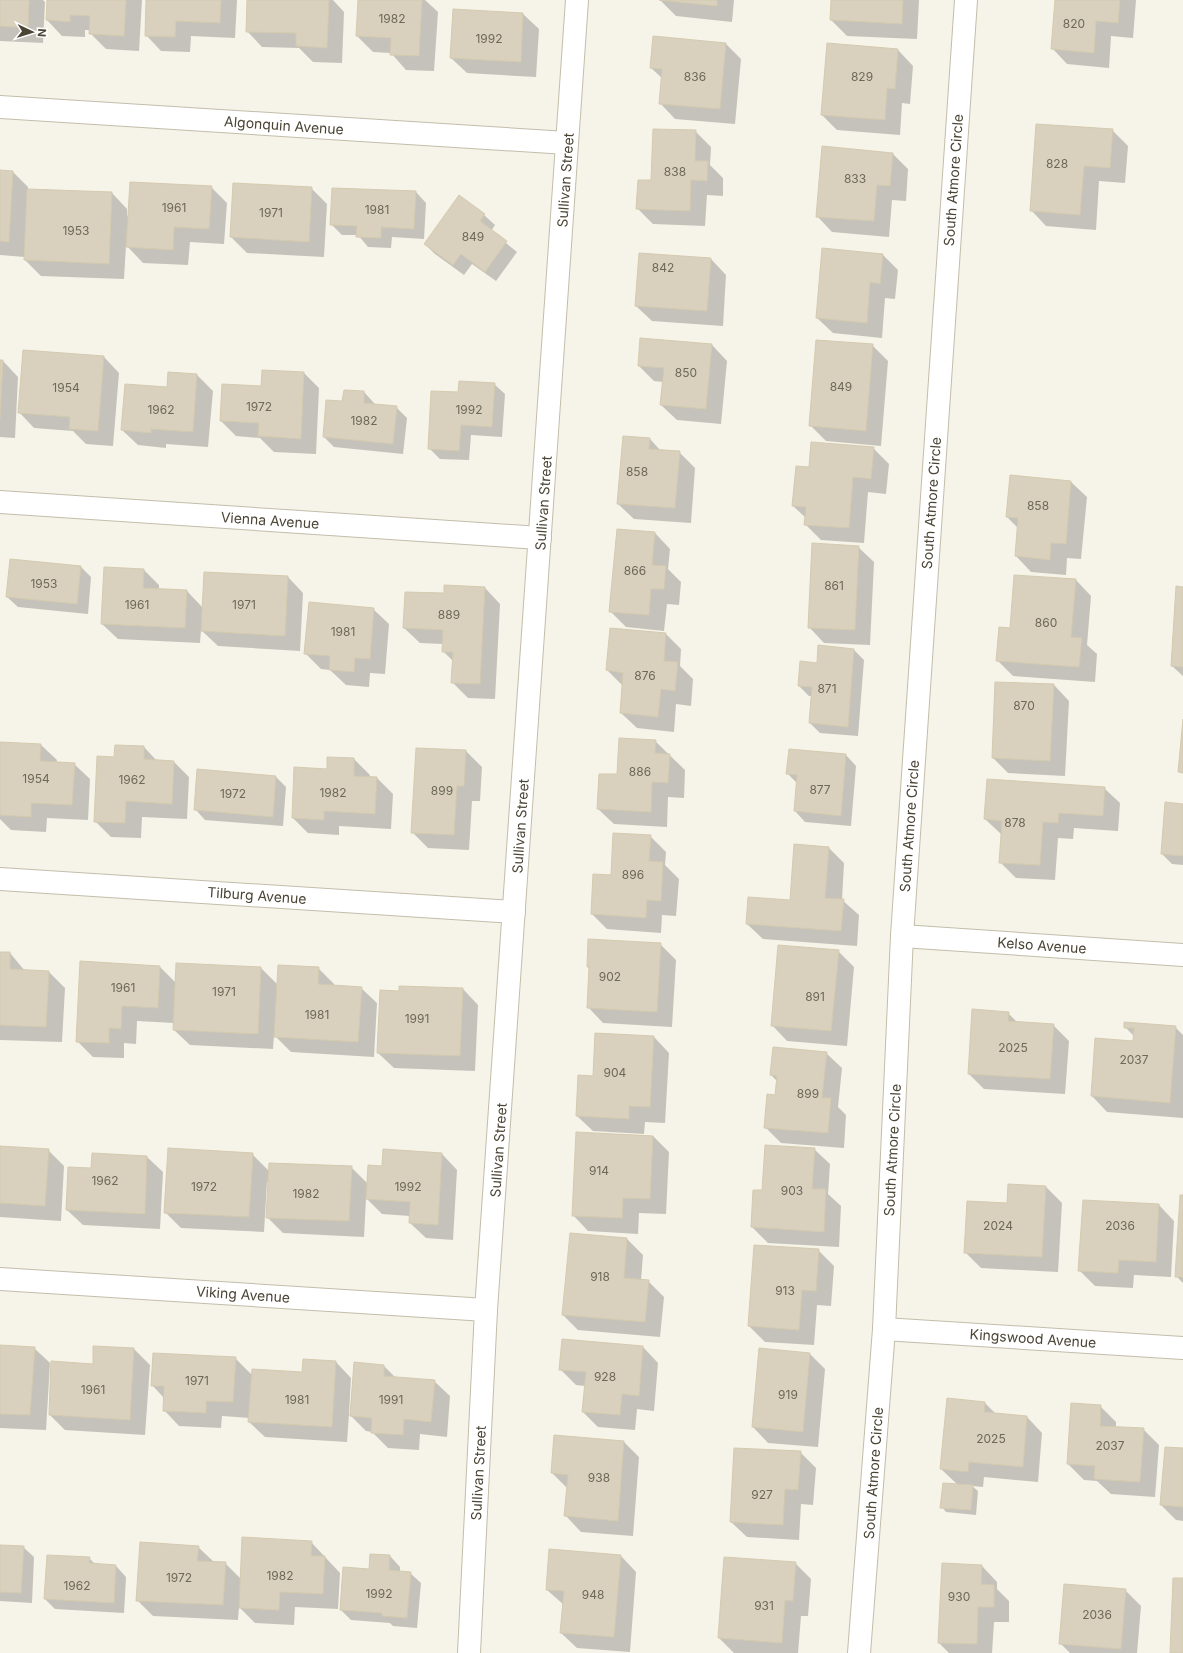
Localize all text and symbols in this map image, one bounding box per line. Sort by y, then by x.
house number: 1982 [378,11,406,26]
north arrow [12,12,52,52]
house number: 820 [1063,16,1085,31]
text: N [35,28,49,37]
house number: 1992 [475,31,503,46]
house number: 836 [684,69,706,84]
house number: 829 [851,69,873,84]
street label: Algonquin Avenue [224,112,344,138]
street label: South Atmore Circle [940,113,966,247]
street label: Sullivan Street [553,132,577,228]
house number: 828 [1046,156,1068,171]
house number: 838 [664,164,686,179]
house number: 833 [844,171,866,186]
house number: 1961 [162,200,186,215]
house number: 1981 [365,202,389,217]
house number: 1971 [259,205,283,220]
house number: 1953 [62,223,90,238]
house number: 849 [462,229,484,244]
house number: 842 [652,260,674,275]
house number: 850 [675,365,697,380]
house number: 849 [830,379,852,394]
house number: 1954 [52,380,80,395]
house number: 1972 [246,399,272,414]
house number: 1962 [147,402,175,417]
house number: 1992 [455,402,483,417]
house number: 1982 [350,413,378,428]
street label: South Atmore Circle [918,436,944,570]
street label: Sullivan Street [531,455,555,551]
house number: 858 [626,464,648,479]
house number: 858 [1027,498,1049,513]
street label: Vienna Avenue [220,508,320,532]
house number: 866 [624,563,646,578]
house number: 1953 [30,576,58,591]
house number: 861 [824,578,844,593]
house number: 1961 [125,597,149,612]
house number: 1971 [232,597,256,612]
house number: 889 [438,607,460,622]
house number: 860 [1035,615,1057,630]
house number: 1981 [331,624,355,639]
house number: 876 [634,668,656,683]
house number: 871 [817,681,837,696]
house number: 870 [1013,698,1035,713]
street label: South Atmore Circle [896,759,922,893]
house number: 886 [629,764,651,779]
house number: 1954 [22,771,50,786]
house number: 1962 [118,772,146,787]
street label: Sullivan Street [508,778,532,874]
house number: 877 [809,782,831,797]
house number: 899 [431,783,453,798]
house number: 1982 [319,785,347,800]
house number: 1972 [220,786,246,801]
house number: 878 [1004,815,1026,830]
house number: 896 [622,867,644,882]
street label: Tilburg Avenue [207,883,307,907]
street label: Kelso Avenue [997,933,1087,957]
house number: 902 [599,969,621,984]
house number: 1961 [111,980,135,995]
house number: 1971 [212,984,236,999]
house number: 891 [805,989,825,1004]
house number: 1981 [305,1007,329,1022]
house number: 1991 [405,1011,429,1026]
house number: 2025 [998,1040,1028,1055]
house number: 2037 [1119,1052,1149,1067]
house number: 904 [604,1065,627,1080]
street label: South Atmore Circle [880,1083,904,1217]
house number: 899 [797,1086,819,1101]
street label: Sullivan Street [486,1102,510,1198]
house number: 914 [589,1163,609,1178]
house number: 1962 [91,1173,119,1188]
house number: 1972 [191,1179,217,1194]
house number: 1992 [394,1179,422,1194]
house number: 903 [781,1183,803,1198]
house number: 1982 [292,1186,320,1201]
house number: 2024 [983,1218,1013,1233]
house number: 2036 [1105,1218,1135,1233]
house number: 918 [590,1269,610,1284]
street label: Viking Avenue [195,1282,291,1306]
house number: 913 [775,1283,795,1298]
street label: Kingswood Avenue [969,1325,1097,1351]
house number: 928 [594,1369,616,1384]
house number: 1971 [185,1373,209,1388]
house number: 1961 [81,1382,105,1397]
house number: 919 [778,1387,798,1402]
house number: 1981 [285,1392,309,1407]
house number: 1991 [379,1392,403,1407]
street label: South Atmore Circle [860,1406,886,1540]
street label: Sullivan Street [467,1425,489,1521]
house number: 2025 [976,1431,1006,1446]
house number: 2037 [1095,1438,1125,1453]
house number: 938 [588,1470,610,1485]
house number: 927 [751,1487,773,1502]
house number: 1982 [266,1568,294,1583]
house number: 1972 [166,1570,192,1585]
house number: 1962 [63,1578,91,1593]
house number: 1992 [365,1586,393,1601]
house number: 948 [582,1587,604,1602]
house number: 930 [948,1589,970,1604]
house number: 931 [754,1598,774,1613]
house number: 2036 [1082,1607,1112,1622]

